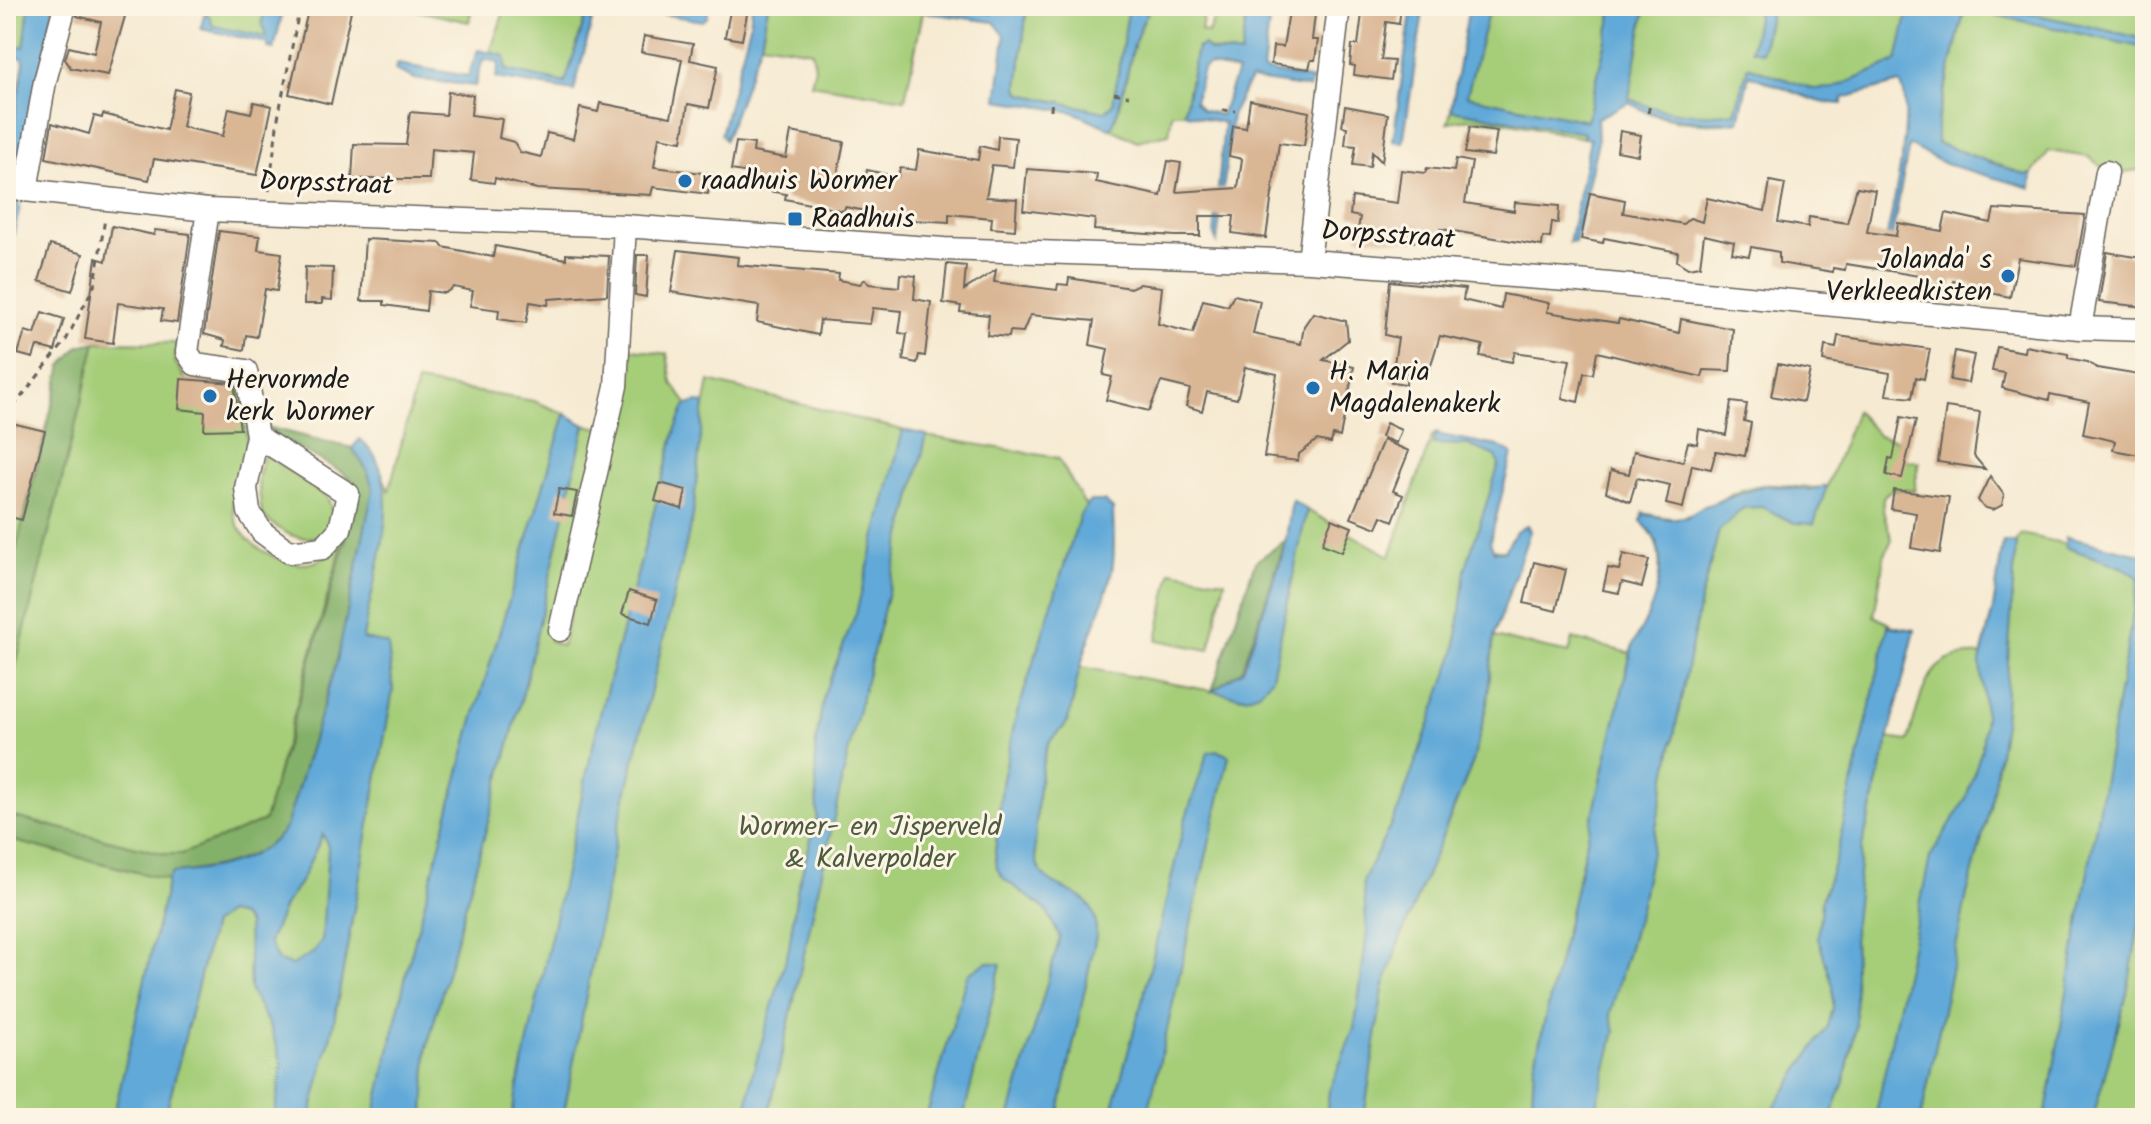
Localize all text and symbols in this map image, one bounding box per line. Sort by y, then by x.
street label: Dorpsstraat [258,159,395,209]
place label: raadhuis Wormer [701,159,899,204]
marker: raadhuis Wormer [676,172,694,190]
place label: Raadhuis [811,197,915,242]
street label: Dorpsstraat [1319,209,1458,263]
marker: Raadhuis [786,210,804,228]
place label: Jolanda' s Verkleedkisten [1826,238,1992,315]
marker: Jolanda' s Verkleedkisten [1999,267,2017,285]
place label: H. Maria Magdalenakerk [1329,350,1501,427]
place label: Hervormde kerk Wormer [226,358,375,435]
marker: H. Maria Magdalenakerk [1304,379,1322,397]
marker: Hervormde kerk Wormer [201,387,219,405]
park label: Wormer- en Jisperveld & Kalverpolder [738,805,1003,882]

